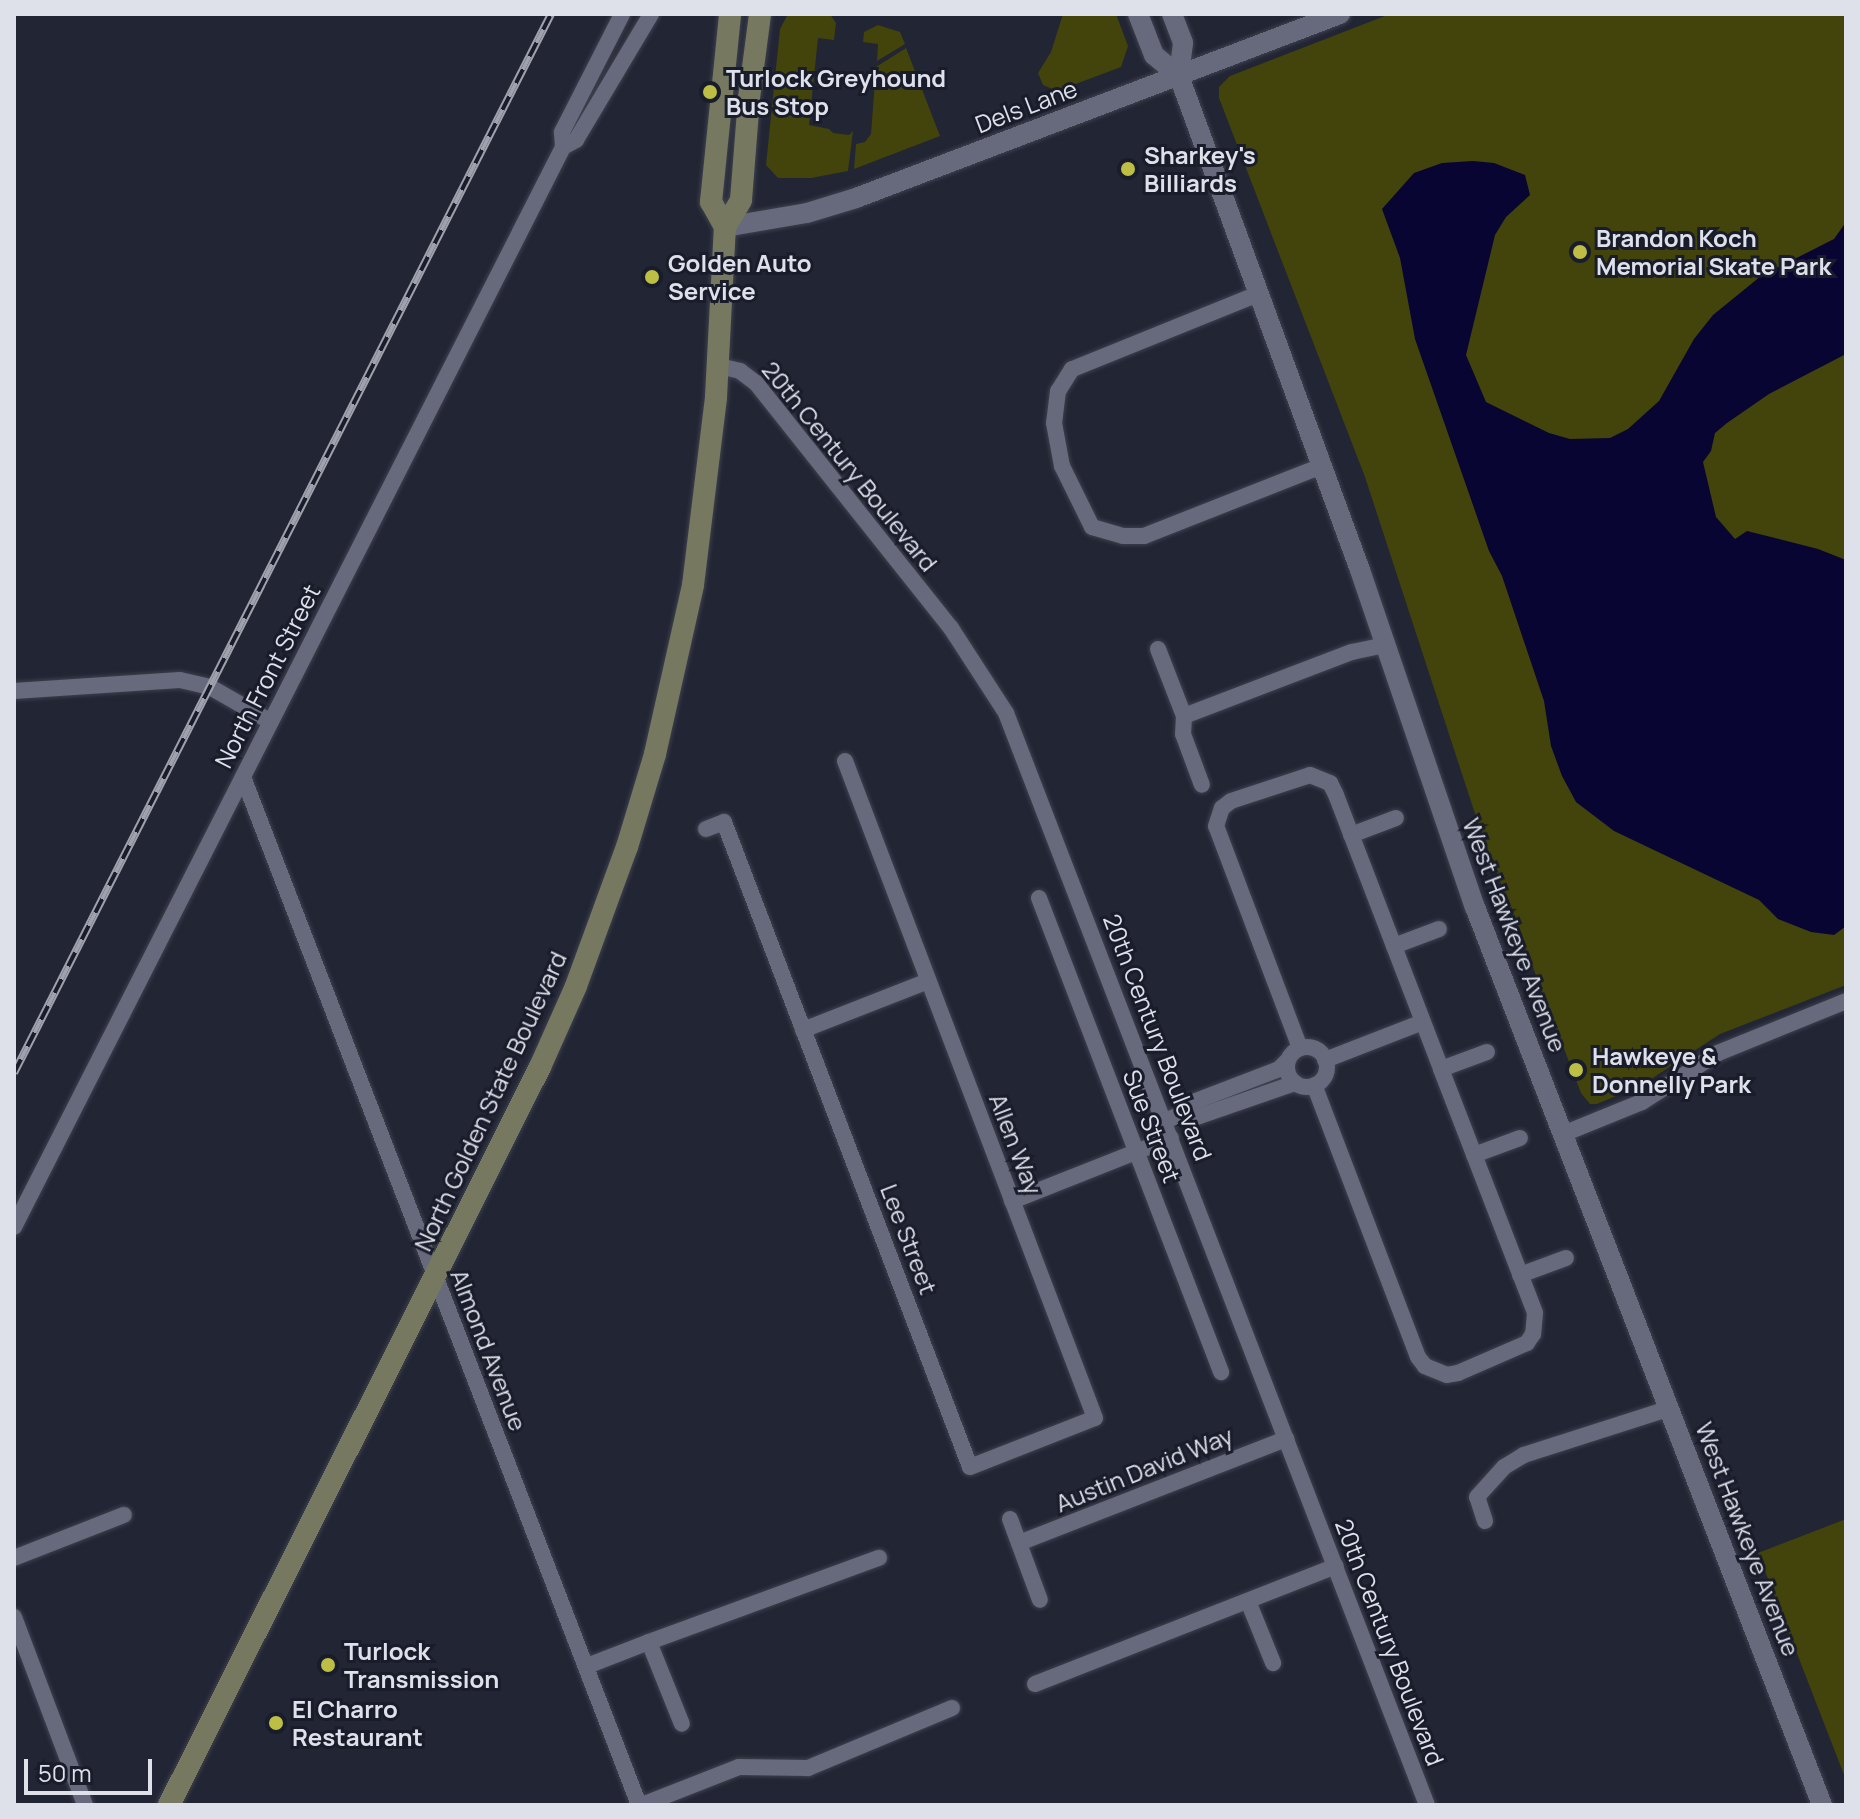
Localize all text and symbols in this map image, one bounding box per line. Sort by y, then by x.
place label: Turlock Greyhound Bus Stop [726,64,946,120]
street label: Dels Lane [971,73,1081,139]
marker: Turlock Greyhound Bus Stop [701,83,719,101]
place label: Sharkey's Billiards [1144,141,1256,197]
marker: Sharkey's Billiards [1119,160,1137,178]
place label: Brandon Koch Memorial Skate Park [1596,224,1831,280]
marker: Brandon Koch Memorial Skate Park [1571,243,1589,261]
place label: Golden Auto Service [668,249,812,305]
marker: Golden Auto Service [643,268,661,286]
street label: 20th Century Boulevard [756,355,944,577]
street label: North Front Street [208,580,326,772]
street label: West Hawkeye Avenue [1457,814,1573,1056]
street label: 20th Century Boulevard [1098,910,1218,1164]
street label: North Golden State Boulevard [408,947,572,1255]
place label: Hawkeye & Donnelly Park [1592,1042,1751,1098]
marker: Hawkeye & Donnelly Park [1567,1061,1585,1079]
street label: Sue Street [1117,1066,1187,1186]
street label: Allen Way [984,1089,1048,1199]
street label: Lee Street [875,1180,943,1298]
street label: Almond Avenue [445,1265,533,1435]
street label: West Hawkeye Avenue [1690,1418,1806,1660]
street label: Austin David Way [1051,1420,1237,1518]
street label: 20th Century Boulevard [1330,1515,1450,1769]
place label: Turlock Transmission [344,1637,499,1693]
marker: Turlock Transmission [319,1656,337,1674]
place label: El Charro Restaurant [292,1695,423,1751]
marker: El Charro Restaurant [267,1714,285,1732]
scale bar [28,1743,156,1793]
text: 50 m [38,1756,92,1789]

